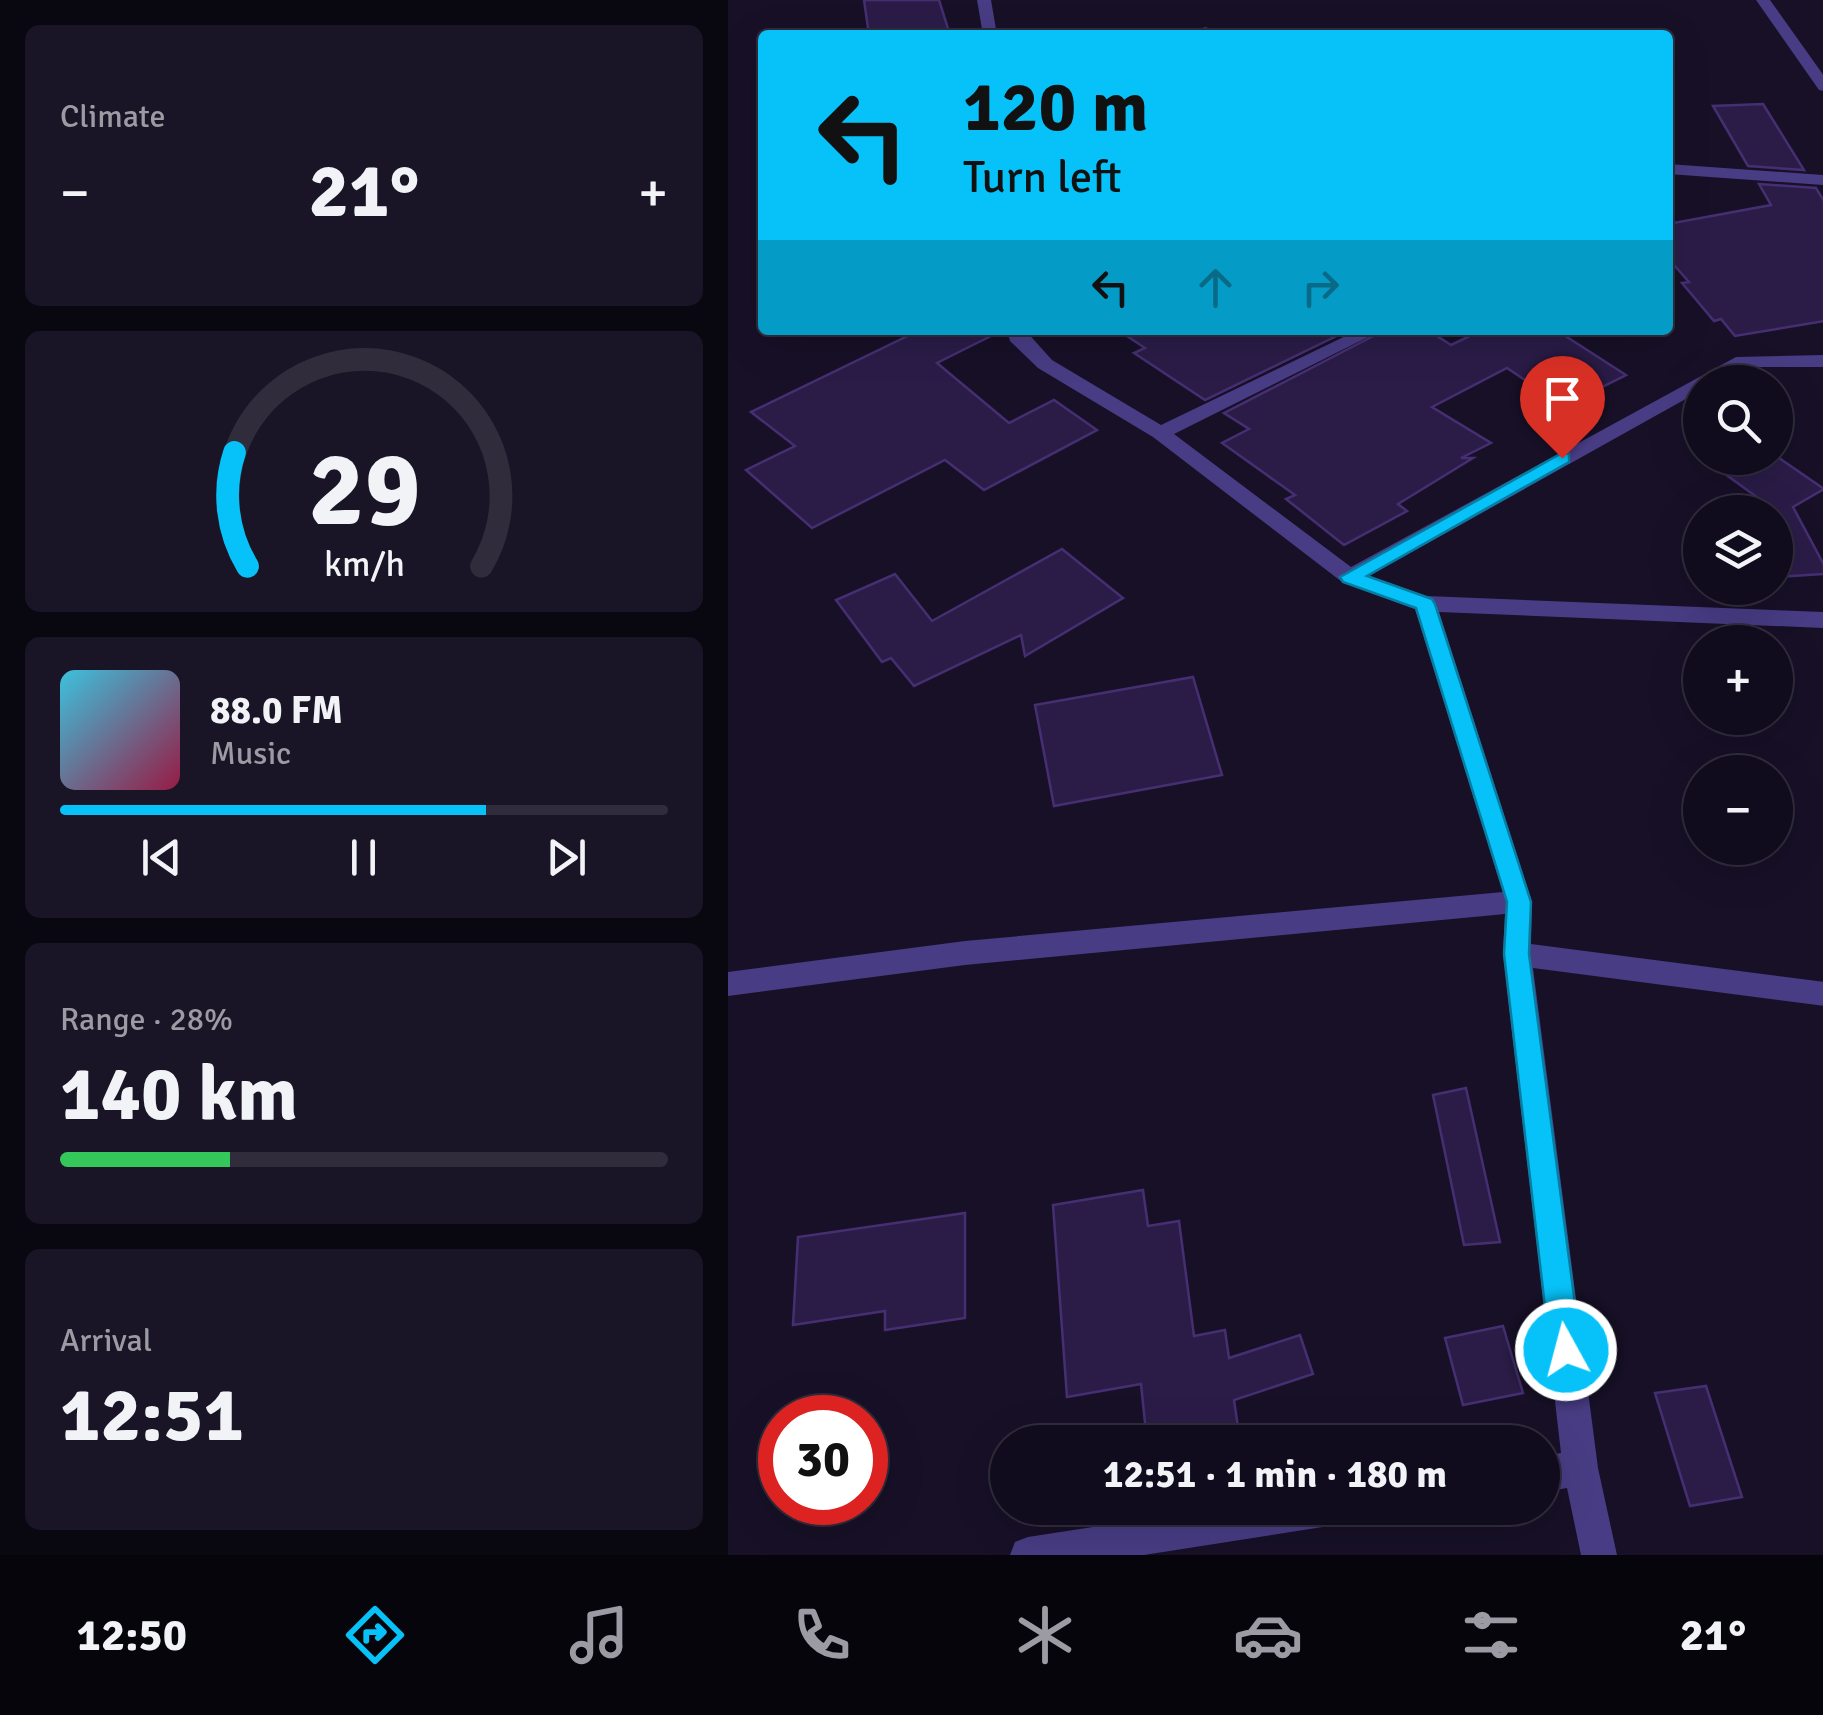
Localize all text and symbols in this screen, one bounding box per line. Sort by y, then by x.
text: 120 m [963,64,1148,150]
icon: left [798,70,928,200]
text: Climate [60,97,166,136]
text: 21° [309,145,420,238]
text: Turn left [963,150,1122,205]
text: − [60,159,90,227]
text: + [638,159,668,227]
icon: left [1083,260,1138,315]
icon: ahead [1188,260,1243,315]
icon: right [1293,260,1348,315]
pin [1520,356,1605,459]
map controls [1683,365,1793,865]
button: search [1683,365,1793,475]
icon: arrive [1535,371,1590,426]
text: 29 [308,426,420,554]
button: layers [1683,495,1793,605]
text: km/h [324,542,404,586]
button: + [1683,625,1793,735]
text: 88.0 FM [210,687,343,734]
text: Music [210,734,291,773]
button: − [1683,755,1793,865]
icon: previous [134,830,189,885]
icon: pause [336,830,391,885]
icon: next [539,830,594,885]
text: Range · 28% [60,1000,233,1039]
text: 140 km [60,1048,298,1141]
position arrow [1514,1298,1618,1402]
text: Arrival [60,1321,152,1360]
text: 12:51 [60,1369,244,1462]
speed limit sign: 30 [758,1395,888,1525]
text: 12:51 · 1 min · 180 m [1103,1451,1447,1498]
icon: directions [340,1600,410,1670]
icon: music [564,1600,634,1670]
icon: phone [787,1600,857,1670]
icon: climate [1010,1600,1080,1670]
icon: car [1233,1600,1303,1670]
icon: filters [1456,1600,1526,1670]
text: 12:50 [77,1608,187,1663]
text: 21° [1680,1608,1746,1663]

